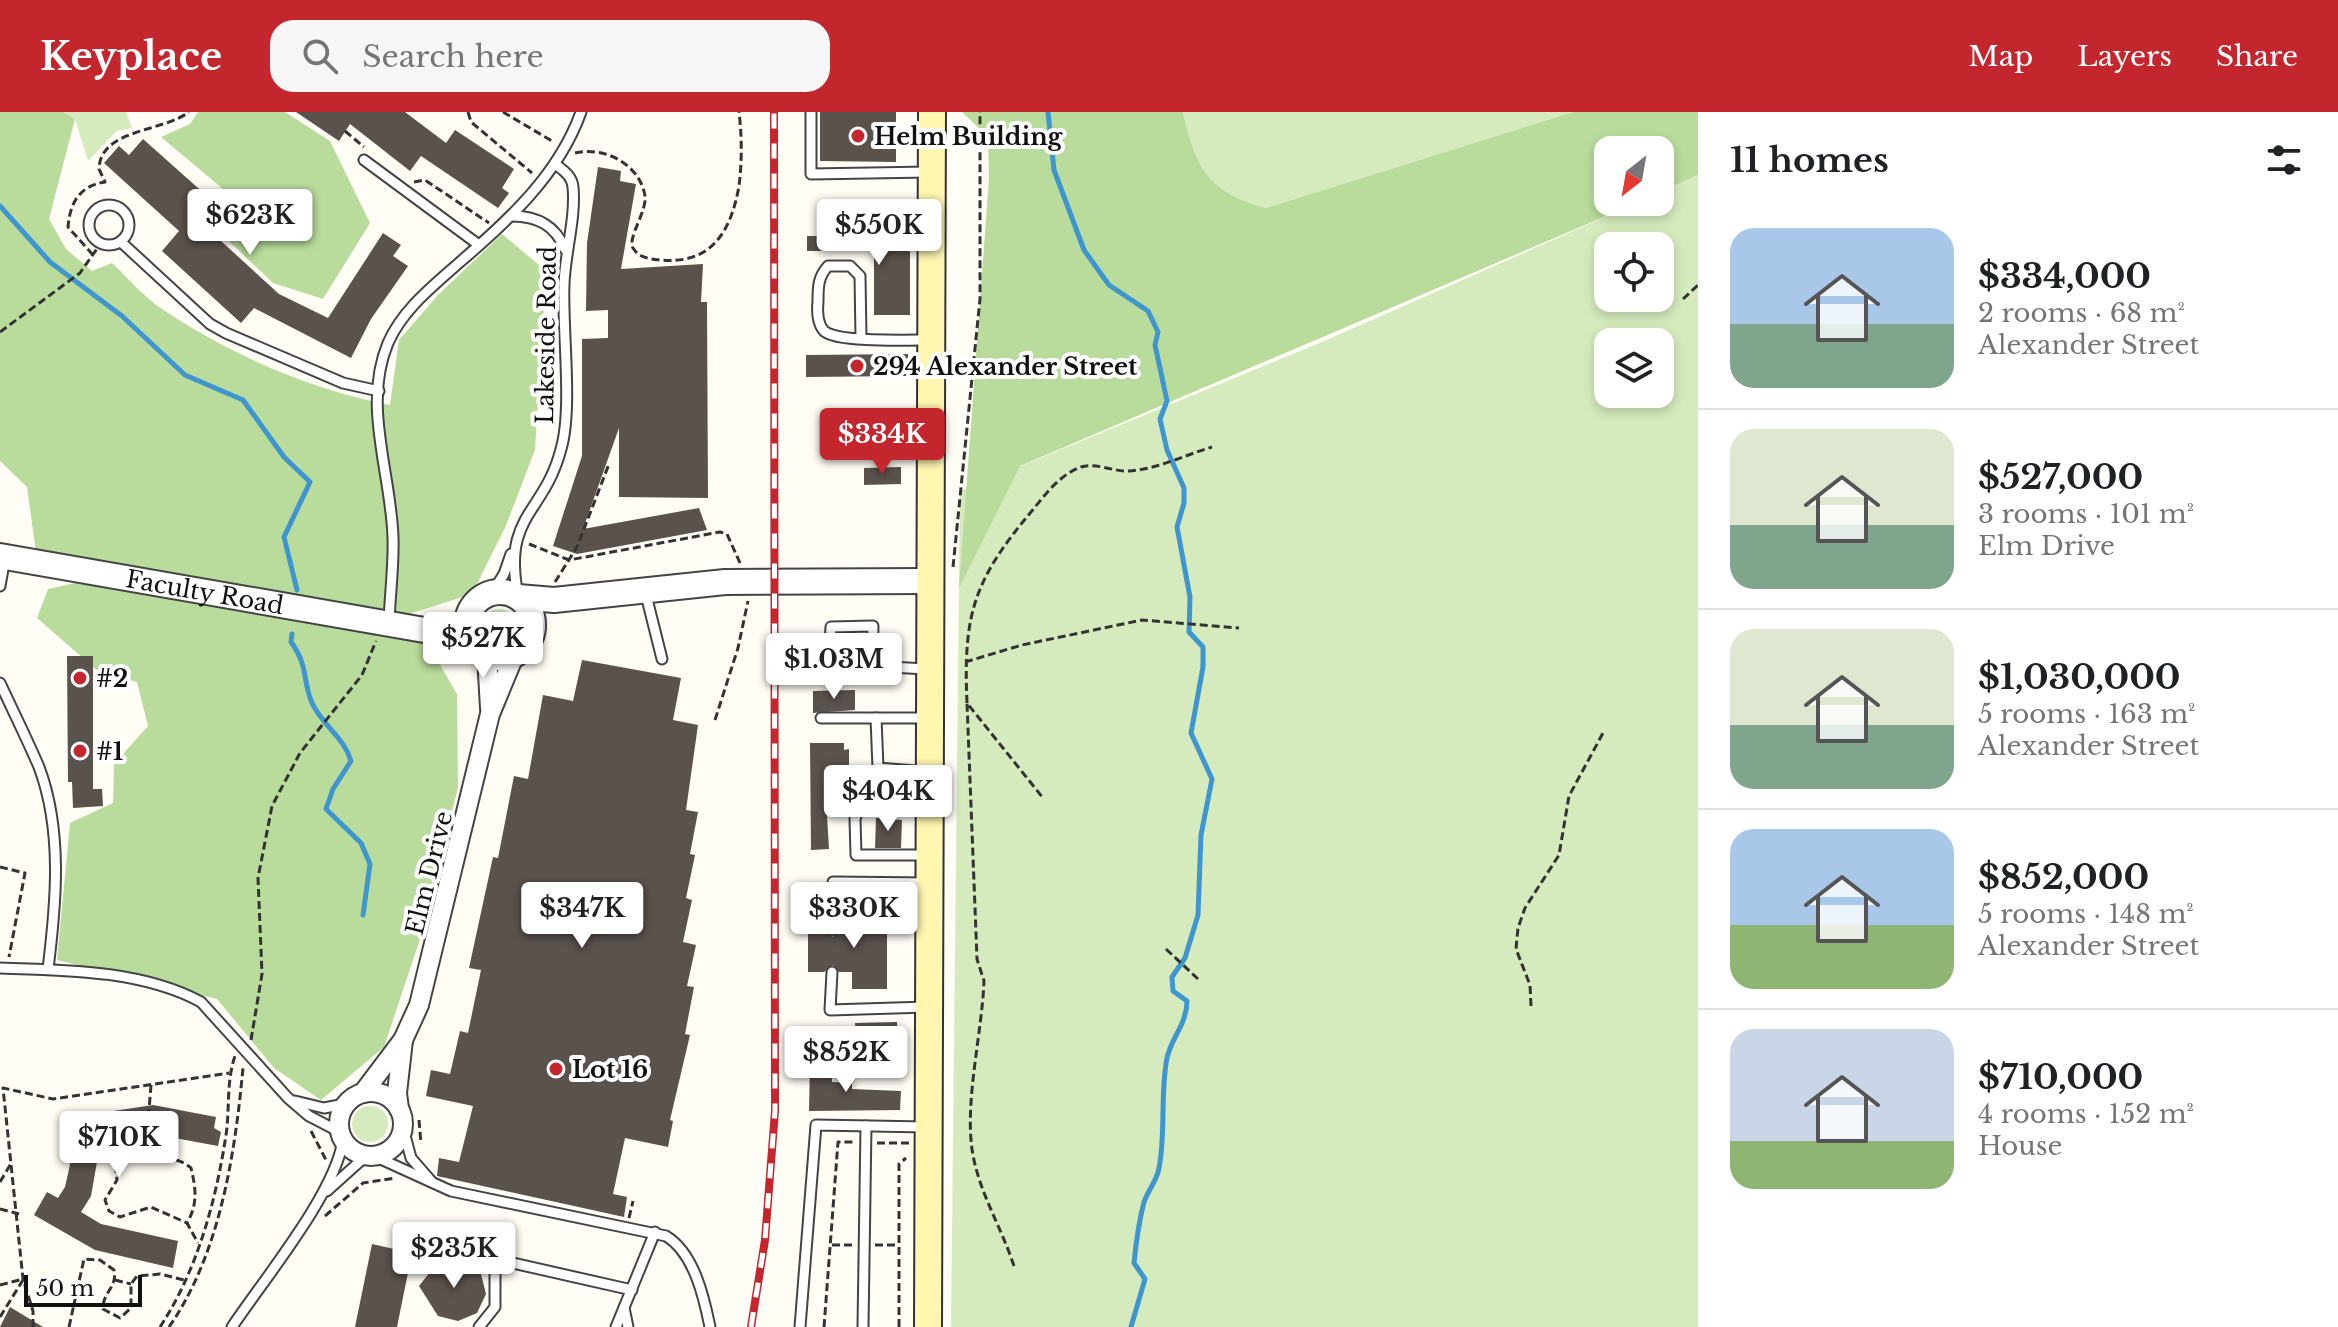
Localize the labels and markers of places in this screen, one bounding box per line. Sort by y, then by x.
place label: Helm Building [874,122,1064,151]
marker: Helm Building [849,127,867,145]
pin: $623K [194,189,306,257]
pin: $550K [823,199,935,267]
place label: 294 Alexander Street [873,352,1138,381]
marker: 294 Alexander Street [848,357,866,375]
pin: $334K [826,408,938,476]
pin: $527K [427,612,539,680]
pin: $1.03M [769,633,899,701]
place label: #2 [96,664,128,693]
marker: #2 [71,669,89,687]
place label: #1 [96,737,123,766]
marker: #1 [71,742,89,760]
pin: $404K [832,765,944,833]
pin: $347K [526,882,638,950]
pin: $330K [798,882,910,950]
pin: $852K [790,1026,902,1094]
place label: Lot 16 [572,1055,648,1084]
marker: Lot 16 [547,1060,565,1078]
pin: $710K [63,1111,175,1179]
pin: $235K [398,1222,510,1290]

